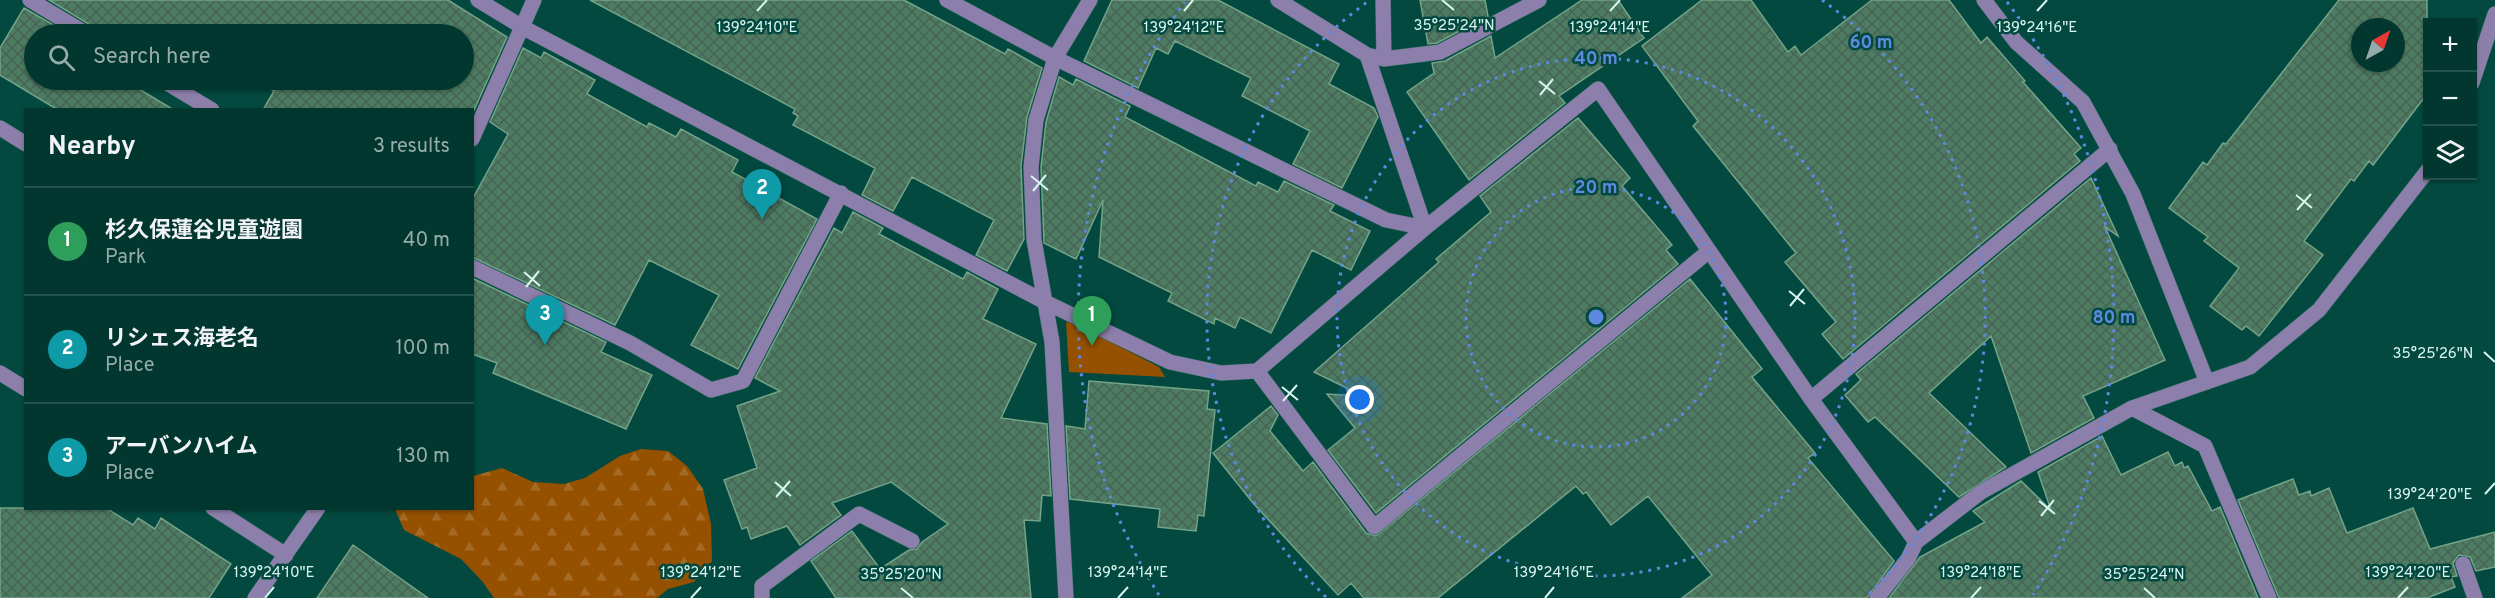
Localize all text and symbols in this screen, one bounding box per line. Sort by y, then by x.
text: 35°25'24"N [1413,17,1495,36]
north arrow [2351,18,2405,72]
map controls [2423,18,2477,180]
button: + [2423,18,2477,72]
text: 139°24'10"E [716,19,798,38]
text: 139°24'12"E [1144,19,1224,38]
text: 139°24'14"E [1570,19,1650,38]
text: 139°24'16"E [1997,19,2077,38]
search box [24,24,474,90]
text: 60 m [1849,32,1893,55]
icon: search [45,41,78,74]
text: Search here [93,44,211,71]
text: 40 m [1574,48,1618,71]
button: − [2423,72,2477,126]
button: layers [2423,126,2477,180]
text: Nearby [48,131,136,164]
text: 3 results [373,134,450,160]
pin: 2 [742,170,782,219]
text: 20 m [1574,177,1618,200]
text: 杉久保蓮谷児童遊園 [105,218,303,245]
text: 1 [64,228,72,254]
text: 40 m [403,228,450,254]
text: Park [105,245,146,271]
pin: 3 [526,296,564,345]
pin: 1 [1072,296,1112,346]
centre of rings [1586,307,1606,327]
text: 80 m [2092,307,2136,330]
text: リシェス海老名 [105,326,259,353]
text: 2 [61,336,74,362]
text: 100 m [395,336,450,362]
text: 35°25'26"N [2393,345,2473,364]
text: Place [105,353,155,379]
your location [1345,385,1374,414]
text: アーバンハイム [105,434,258,461]
text: 3 [62,444,74,470]
text: 130 m [396,444,450,470]
text: Place [105,461,155,487]
text: 139°24'20"E [2388,486,2472,505]
text: 139°24'10"E [233,564,315,583]
text: 139°24'12"E [661,564,741,583]
text: 139°24'14"E [1088,564,1168,583]
text: 139°24'16"E [1514,564,1594,583]
text: 139°24'18"E [1941,564,2021,583]
text: 139°24'20"E [2366,564,2450,583]
text: 35°25'20"N [860,566,942,585]
text: 35°25'24"N [2103,566,2185,585]

